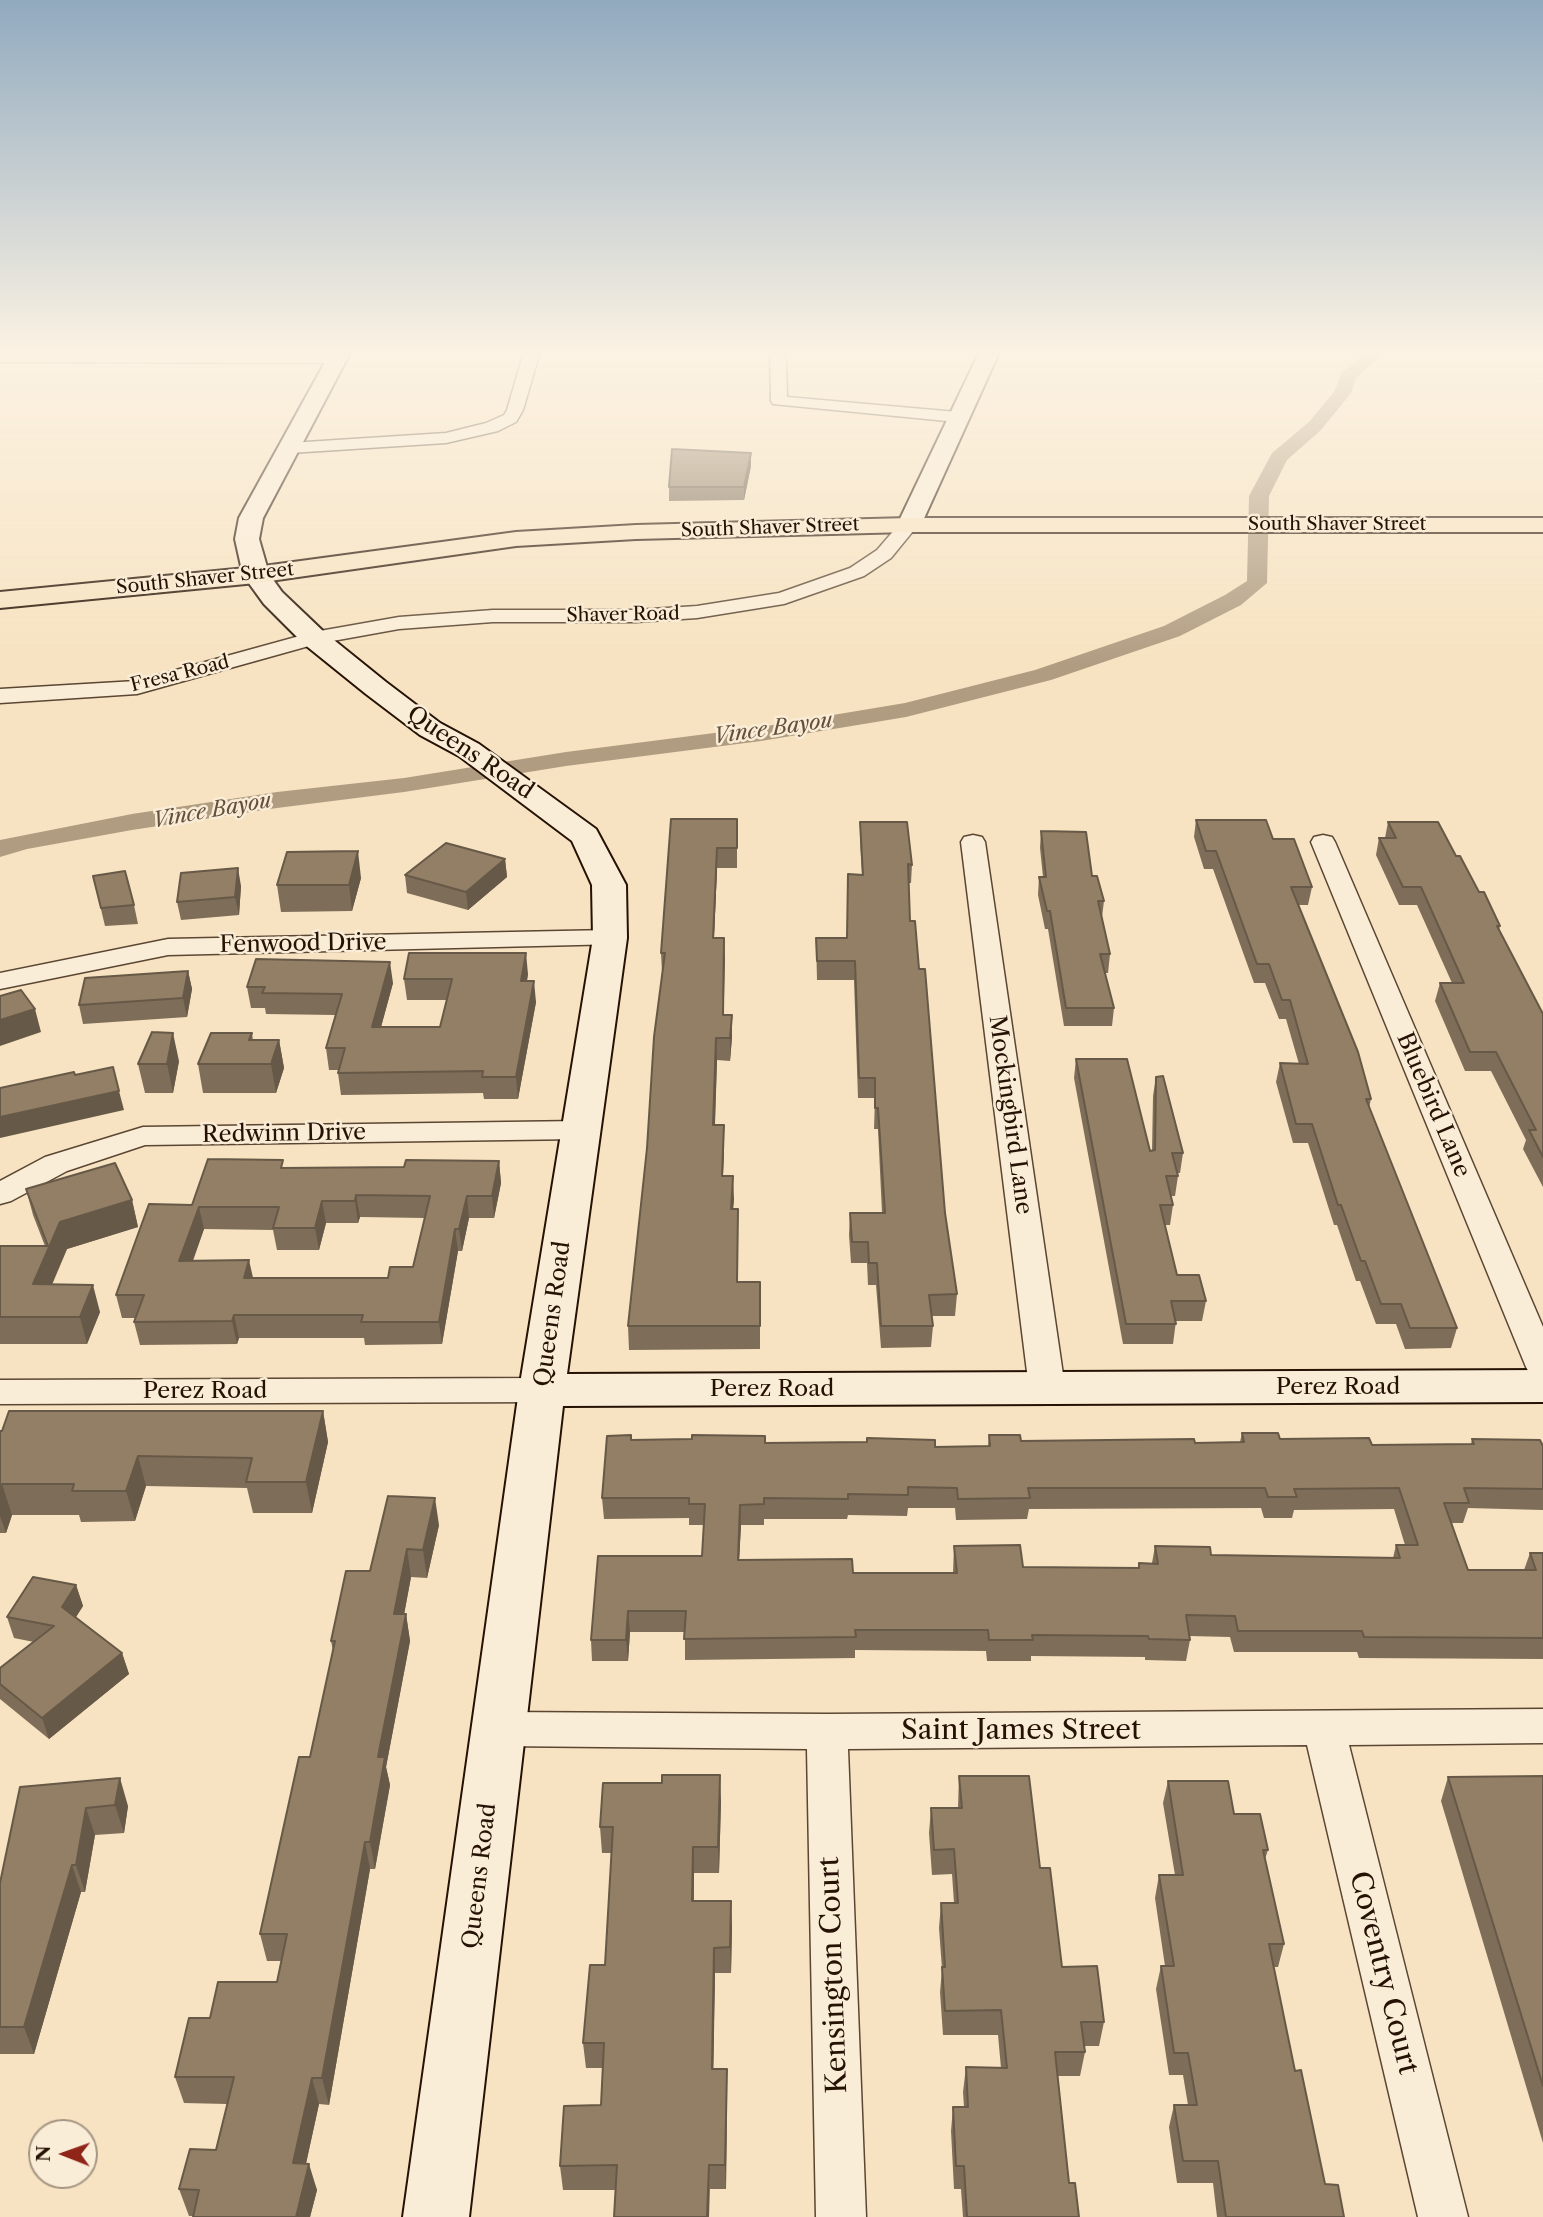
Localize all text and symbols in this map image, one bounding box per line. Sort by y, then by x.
street label: South Shaver Street [680,513,860,543]
street label: South Shaver Street [1248,514,1426,536]
street label: South Shaver Street [115,558,295,600]
street label: Shaver Road [566,603,680,627]
street label: Fresa Road [128,651,232,697]
street label: Queens Road [402,701,538,805]
water label: Vince Bayou [712,708,834,750]
water label: Vince Bayou [151,788,273,834]
street label: Fenwood Drive [219,929,387,959]
street label: Mockingbird Lane [982,1014,1038,1216]
street label: Bluebird Lane [1390,1028,1476,1182]
street label: Redwinn Drive [202,1119,366,1149]
street label: Queens Road [529,1240,577,1388]
street label: Perez Road [1276,1373,1400,1401]
street label: Perez Road [710,1375,834,1403]
street label: Perez Road [143,1377,267,1405]
street label: Saint James Street [901,1714,1141,1748]
street label: Queens Road [457,1802,503,1950]
street label: Kensington Court [813,1856,855,2094]
street label: Coventry Court [1342,1868,1424,2078]
north arrow [28,2119,98,2189]
text: N [32,2145,55,2162]

